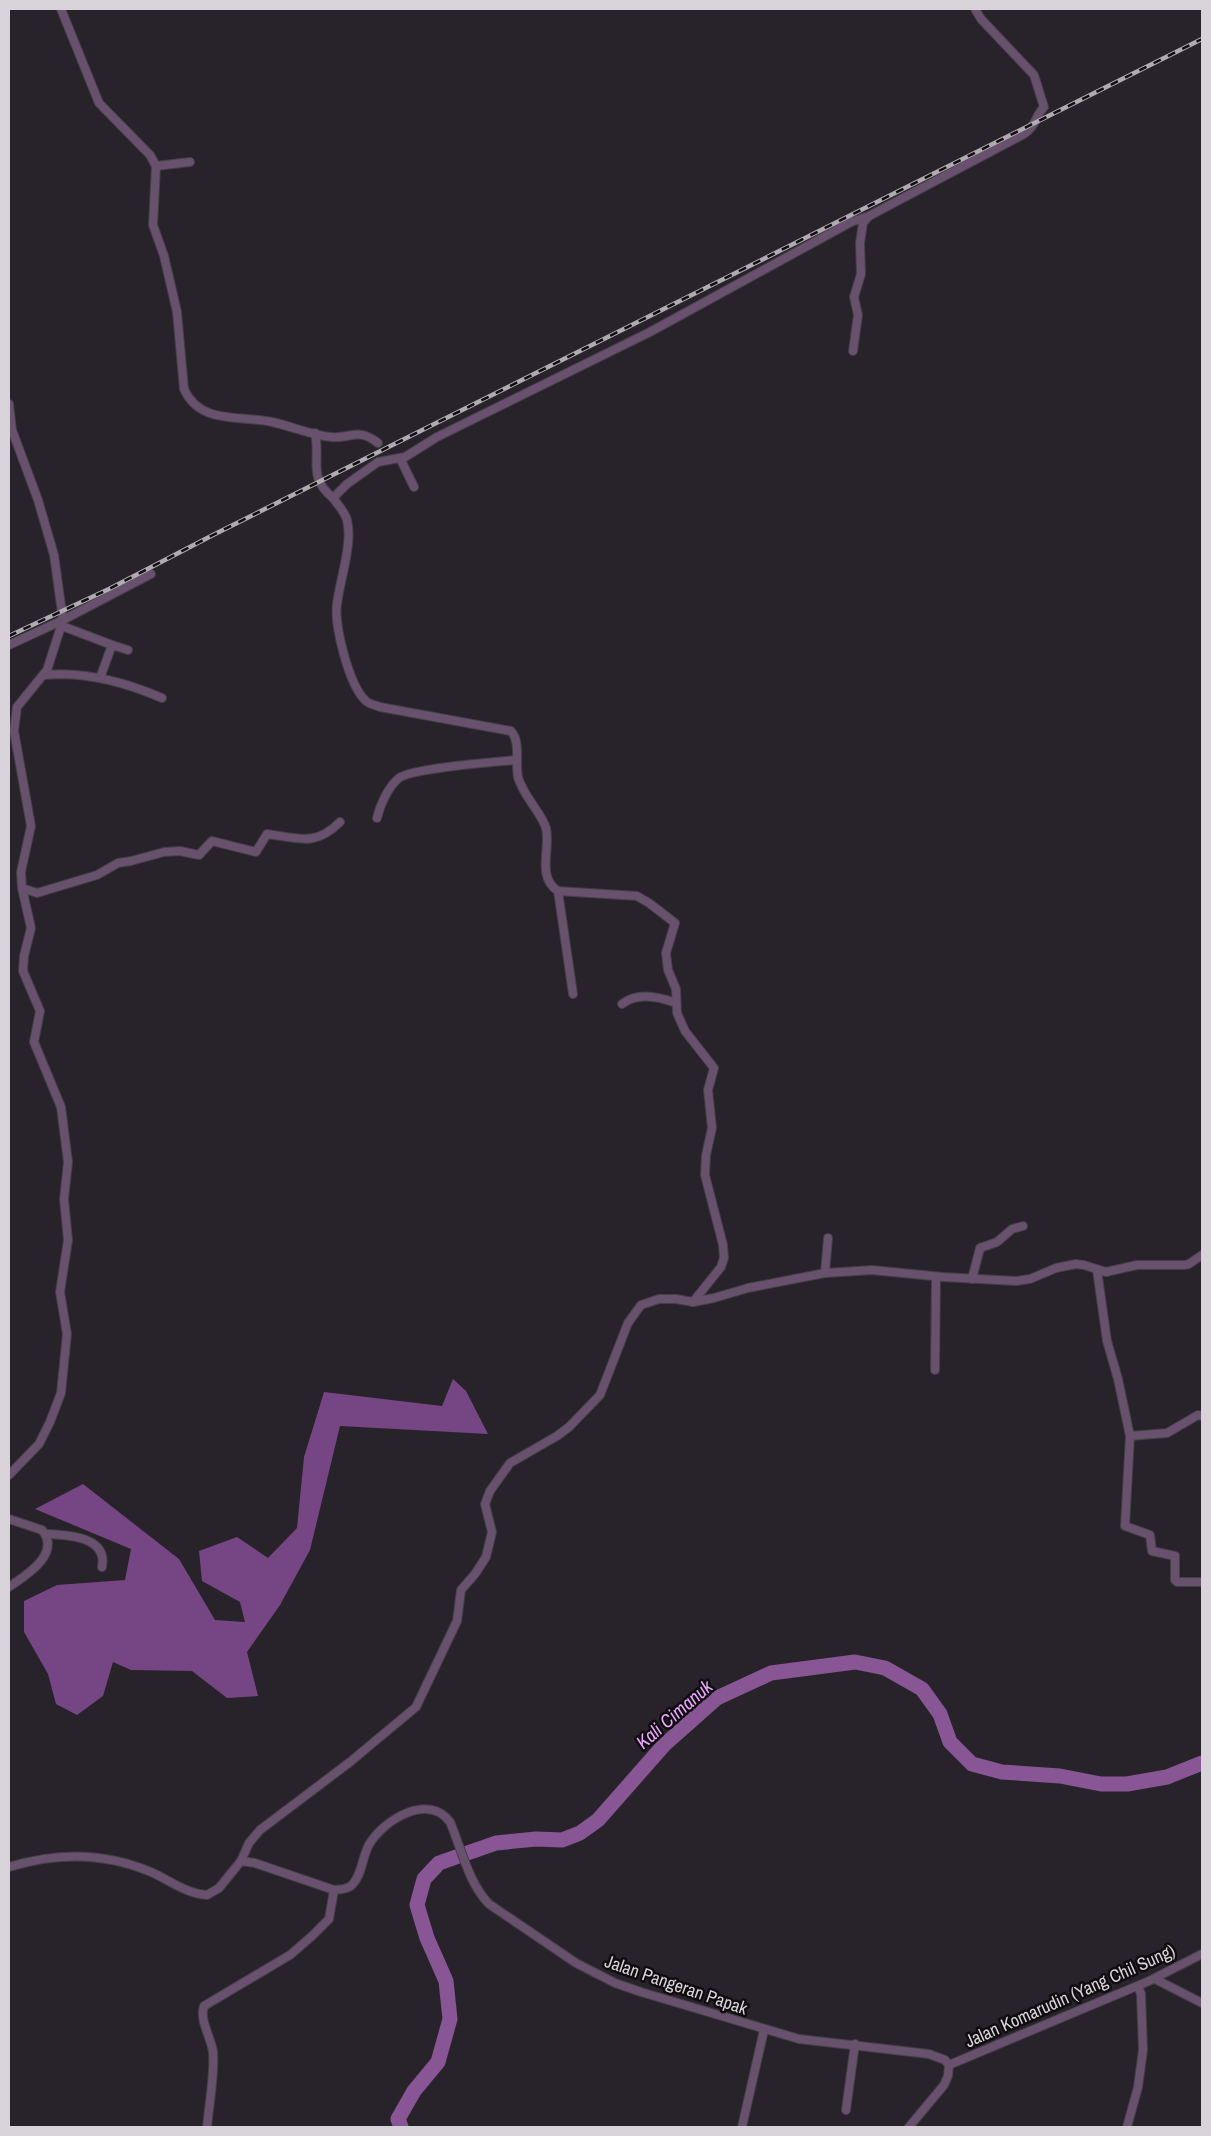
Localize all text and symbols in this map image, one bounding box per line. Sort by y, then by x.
water label: Kali Cimanuk [630,1673,719,1754]
street label: Jalan Komarudin (Yang Chil Sung) [961,1938,1179,2053]
street label: Jalan Pangeran Papak [601,1948,751,2021]

